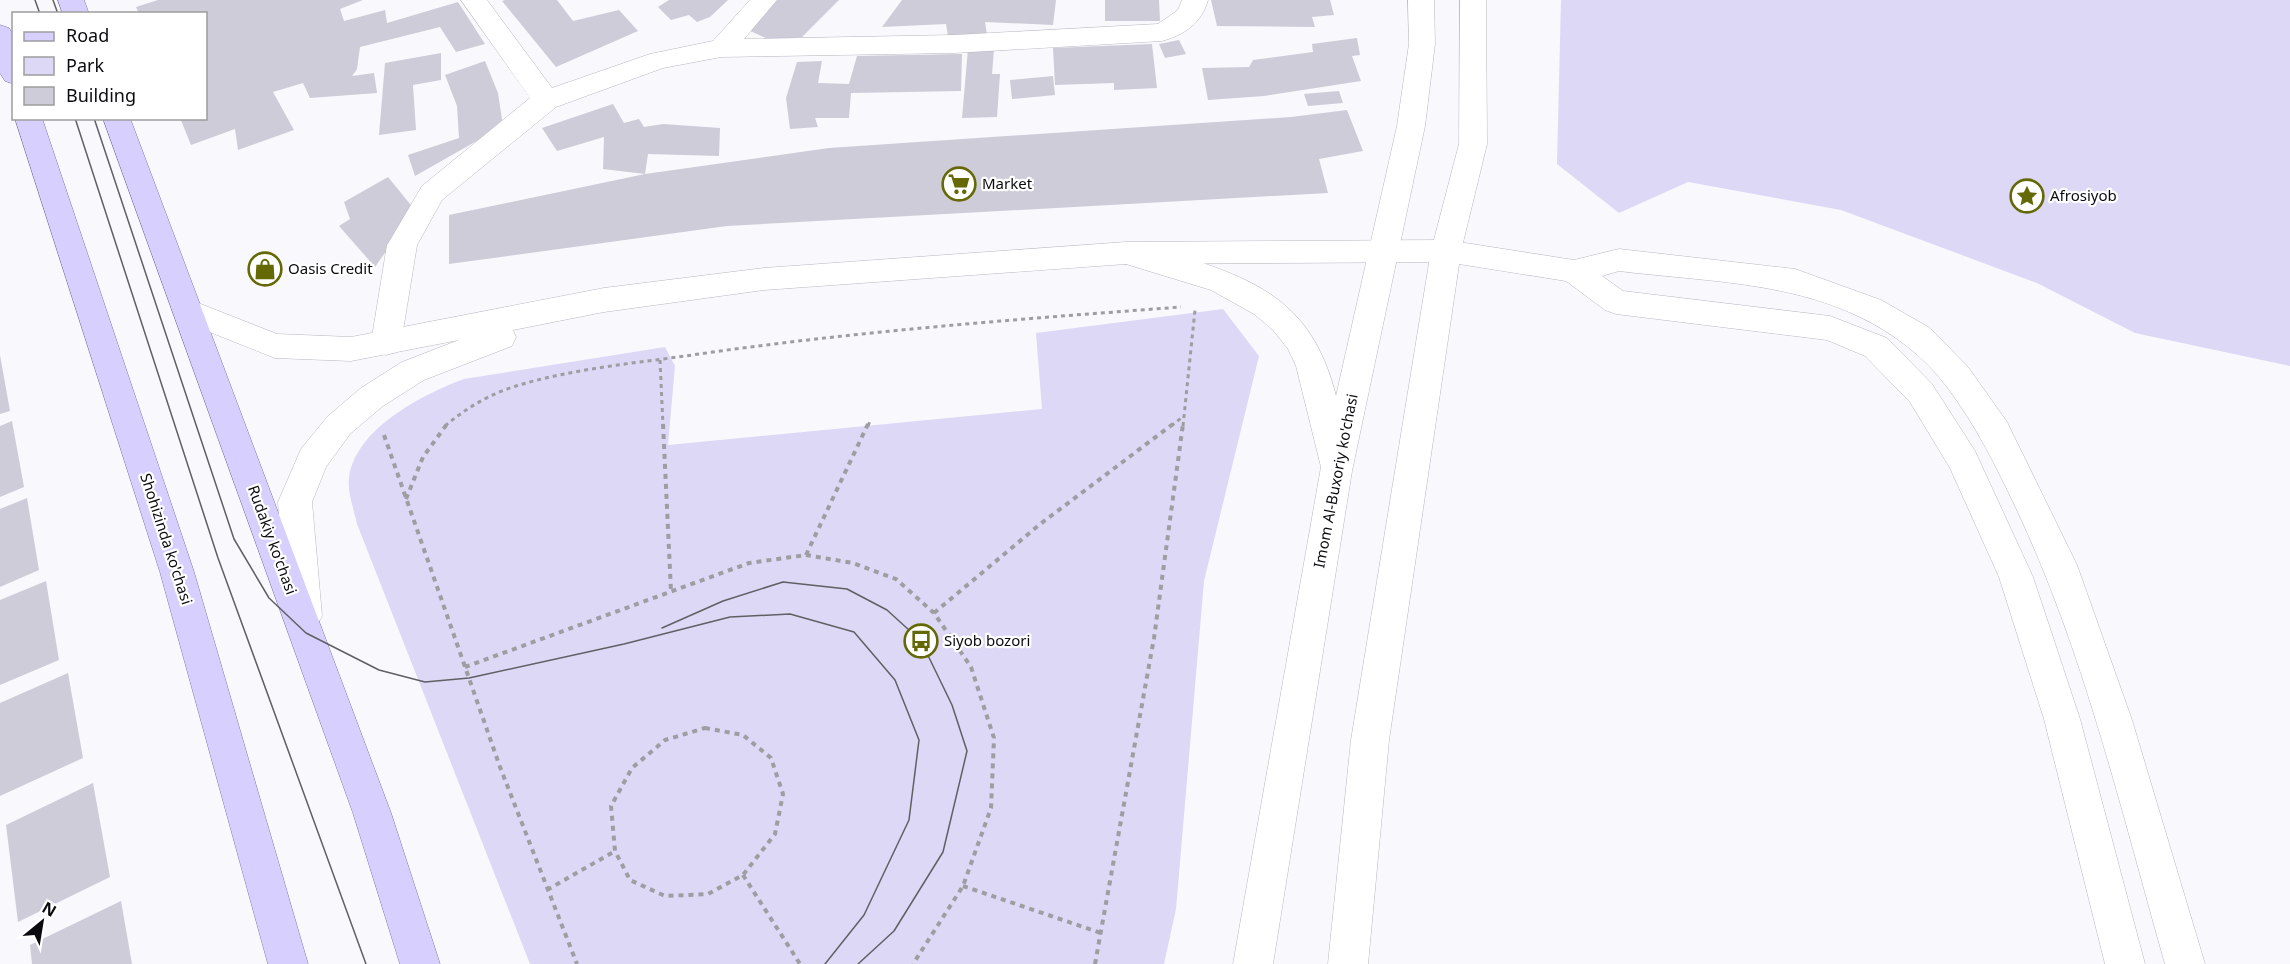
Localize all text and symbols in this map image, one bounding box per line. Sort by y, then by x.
legend [12,12,207,120]
text: Road [66,23,109,47]
text: Park [66,53,104,77]
text: Building [66,83,136,107]
supermarket icon: Market [941,166,977,202]
place label: Market [982,173,1033,193]
place icon: Afrosiyob [2009,178,2045,214]
place label: Afrosiyob [2050,185,2117,205]
shop icon: Oasis Credit [247,251,283,287]
place label: Oasis Credit [288,258,373,278]
street label: Imom Al-Buxoriy ko'chasi [1308,392,1362,570]
street label: Shohizinda ko'chasi [136,471,198,607]
street label: Rudakiy ko'chasi [244,482,302,597]
bus stop icon: Siyob bozori [903,623,939,659]
place label: Siyob bozori [944,630,1030,650]
north arrow [12,892,72,952]
text: N [38,896,61,922]

